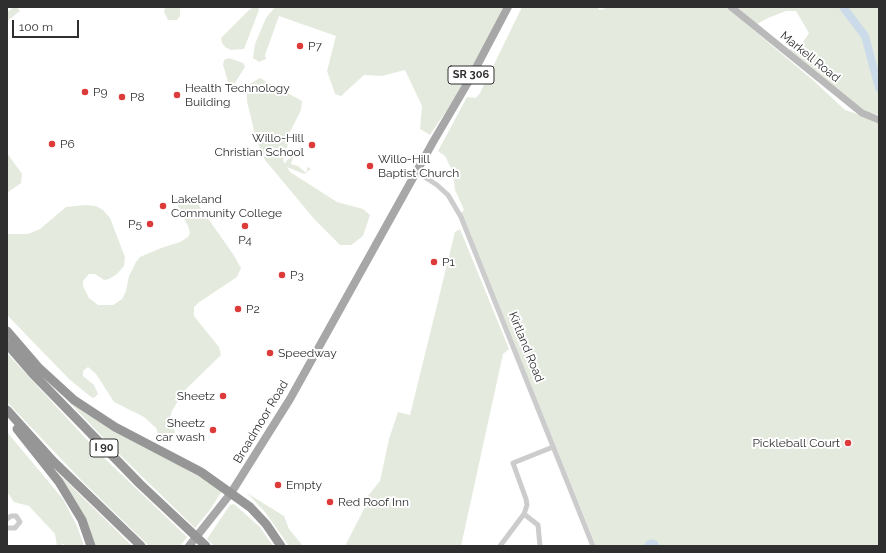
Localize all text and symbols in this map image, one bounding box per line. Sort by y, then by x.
scale bar [14,12,81,38]
text: 100 m [19,20,53,34]
street label: Markell Road [777,29,843,85]
place label: P7 [308,39,322,53]
marker: P7 [295,41,305,51]
road number: SR 306 [448,66,494,84]
place label: Health Technology Building [185,81,290,109]
place label: P9 [93,85,107,99]
marker: P9 [80,87,90,97]
place label: P8 [130,90,145,104]
marker: Health Technology Building [172,90,182,100]
marker: P8 [117,92,127,102]
place label: Willo-Hill Christian School [215,131,304,159]
place label: P6 [60,137,75,151]
marker: P6 [47,139,57,149]
marker: Willo-Hill Christian School [307,140,317,150]
place label: Willo-Hill Baptist Church [378,152,459,180]
marker: Willo-Hill Baptist Church [365,161,375,171]
place label: Lakeland Community College [171,192,282,220]
marker: Lakeland Community College [158,201,168,211]
place label: P5 [128,217,142,231]
marker: P5 [145,219,155,229]
marker: P4 [240,221,250,231]
place label: P4 [238,233,252,247]
place label: P1 [442,255,455,269]
marker: P1 [429,257,439,267]
place label: P3 [290,268,304,282]
marker: P3 [277,270,287,280]
place label: P2 [246,302,260,316]
marker: P2 [233,304,243,314]
street label: Kirtland Road [505,310,547,384]
place label: Speedway [278,346,337,360]
marker: Speedway [265,348,275,358]
street label: Broadmoor Road [230,378,292,466]
place label: Sheetz [177,389,215,403]
marker: Sheetz [218,391,228,401]
place label: Sheetz car wash [156,416,205,444]
marker: Sheetz car wash [208,425,218,435]
place label: Pickleball Court [752,436,840,450]
marker: Pickleball Court [843,438,853,448]
road number: I 90 [90,439,118,457]
place label: Empty [286,478,322,492]
marker: Empty [273,480,283,490]
place label: Red Roof Inn [338,495,409,509]
marker: Red Roof Inn [325,497,335,507]

